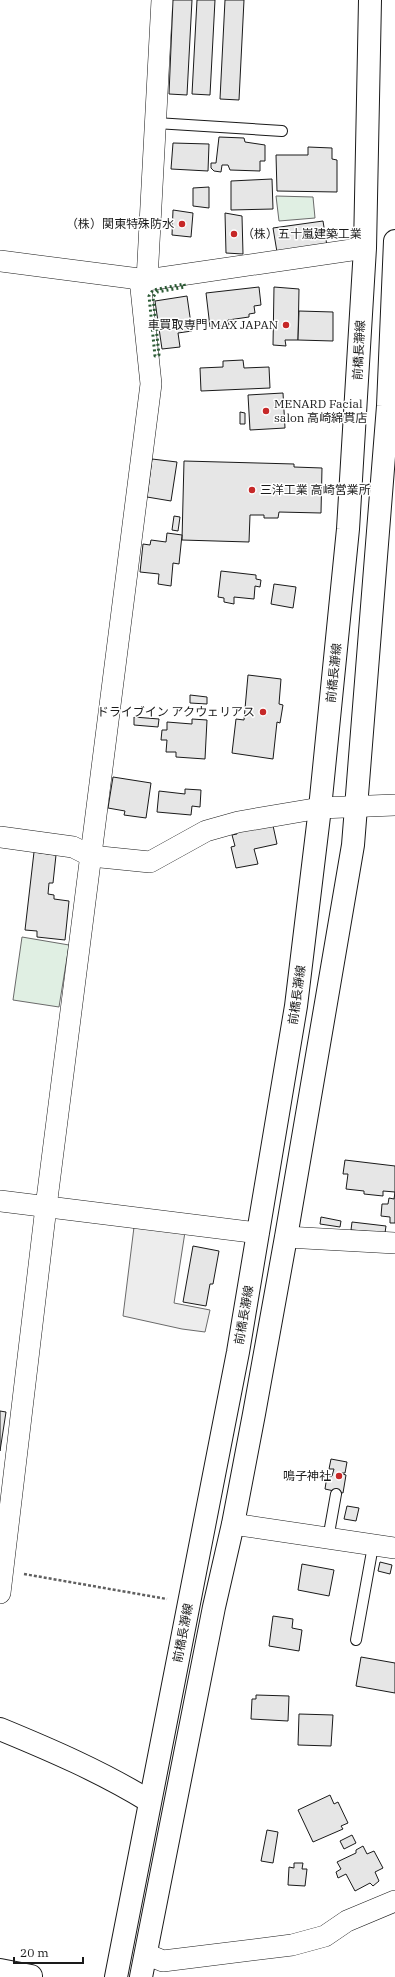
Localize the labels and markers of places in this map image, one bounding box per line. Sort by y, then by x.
place label: （株）関東特殊防水 [66,216,174,231]
marker: （株）関東特殊防水 [177,219,187,229]
place label: （株）五十嵐建築工業 [242,226,362,241]
marker: （株）五十嵐建築工業 [229,229,239,239]
place label: 車買取専門 MAX JAPAN [148,317,278,332]
marker: 車買取専門 MAX JAPAN [281,320,291,330]
place label: MENARD Facial salon 高崎綿貫店 [274,396,367,425]
marker: MENARD Facial salon 高崎綿貫店 [261,406,271,416]
place label: 三洋工業 高崎営業所 [260,482,371,497]
marker: 三洋工業 高崎営業所 [247,485,257,495]
place label: ドライブイン アクウェリアス [97,704,255,719]
marker: ドライブイン アクウェリアス [258,707,268,717]
place label: 鳴子神社 [283,1468,331,1483]
marker: 鳴子神社 [334,1471,344,1481]

